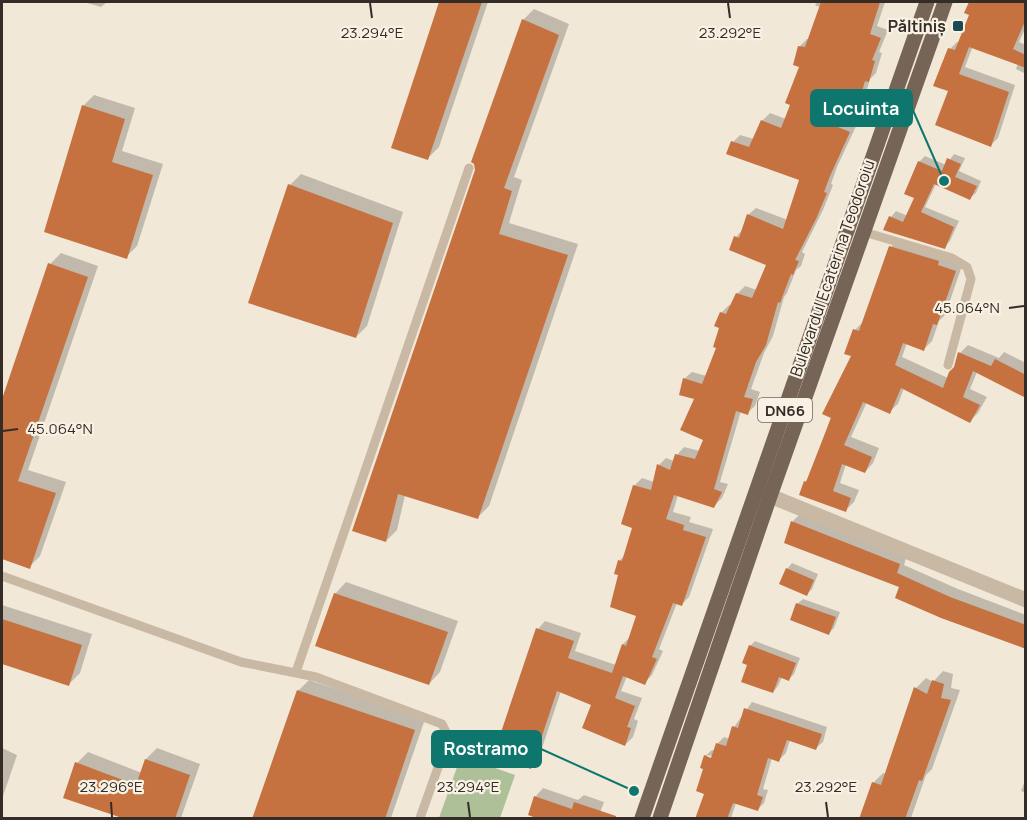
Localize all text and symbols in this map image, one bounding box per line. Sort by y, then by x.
place label: Păltiniș [888,15,946,37]
marker: Păltiniș [951,19,965,33]
text: 23.294°E [341,22,403,43]
text: 23.292°E [699,22,761,43]
callout: Locuinta [811,90,912,126]
text: Locuinta [823,96,899,120]
street label: Bulevardul Ecaterina Teodoroiu [785,157,879,379]
text: 45.064°N [934,297,1000,318]
road number: DN66 [758,398,812,422]
text: 45.064°N [27,418,93,439]
callout: Rostramo [432,731,541,767]
text: Rostramo [444,736,528,760]
text: 23.296°E [79,776,143,797]
text: 23.294°E [437,776,499,797]
text: 23.292°E [795,776,857,797]

